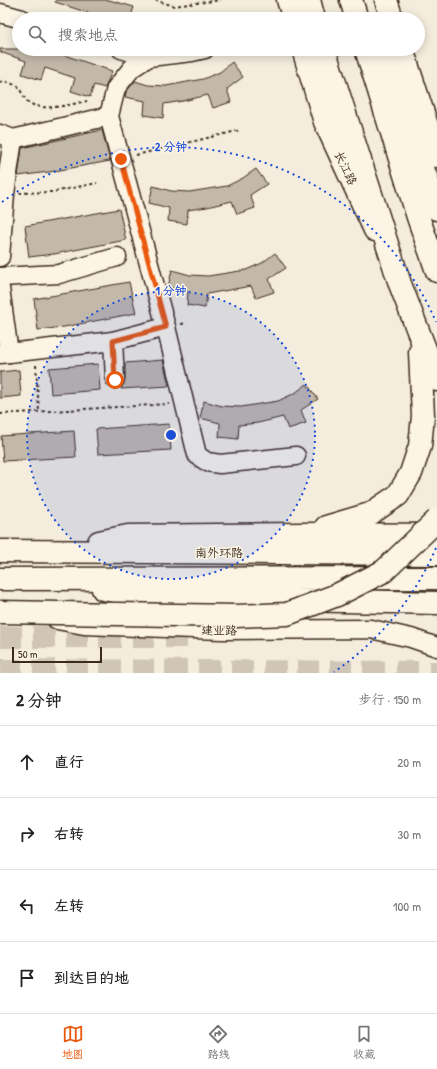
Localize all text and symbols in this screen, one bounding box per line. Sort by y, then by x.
search box [12,12,425,56]
icon: search [26,23,48,45]
text: 搜索地点 [58,24,118,45]
text: 2 分钟 [155,138,187,155]
street label: 长江路 [331,148,361,188]
route end [112,150,130,168]
text: 1 分钟 [155,282,187,299]
route start [106,371,124,389]
centre of rings [164,428,178,442]
street label: 南外环路 [195,544,243,561]
street label: 建业路 [201,621,237,639]
scale bar [12,645,102,664]
text: 50 m [18,647,38,661]
text: 2 分钟 [16,688,62,711]
text: 步行 · 150 m [359,690,421,708]
icon: ahead [16,751,38,773]
text: 直行 [54,751,84,772]
text: 20 m [397,753,421,771]
icon: right [16,823,38,845]
text: 右转 [54,823,84,844]
text: 30 m [398,825,421,843]
icon: left [16,895,38,917]
text: 左转 [54,895,84,916]
text: 100 m [393,897,421,915]
icon: arrive [16,967,38,989]
text: 到达目的地 [54,967,129,988]
tab: 地图 [62,1023,84,1061]
tab: 路线 [207,1023,229,1061]
tab: 收藏 [353,1023,375,1061]

